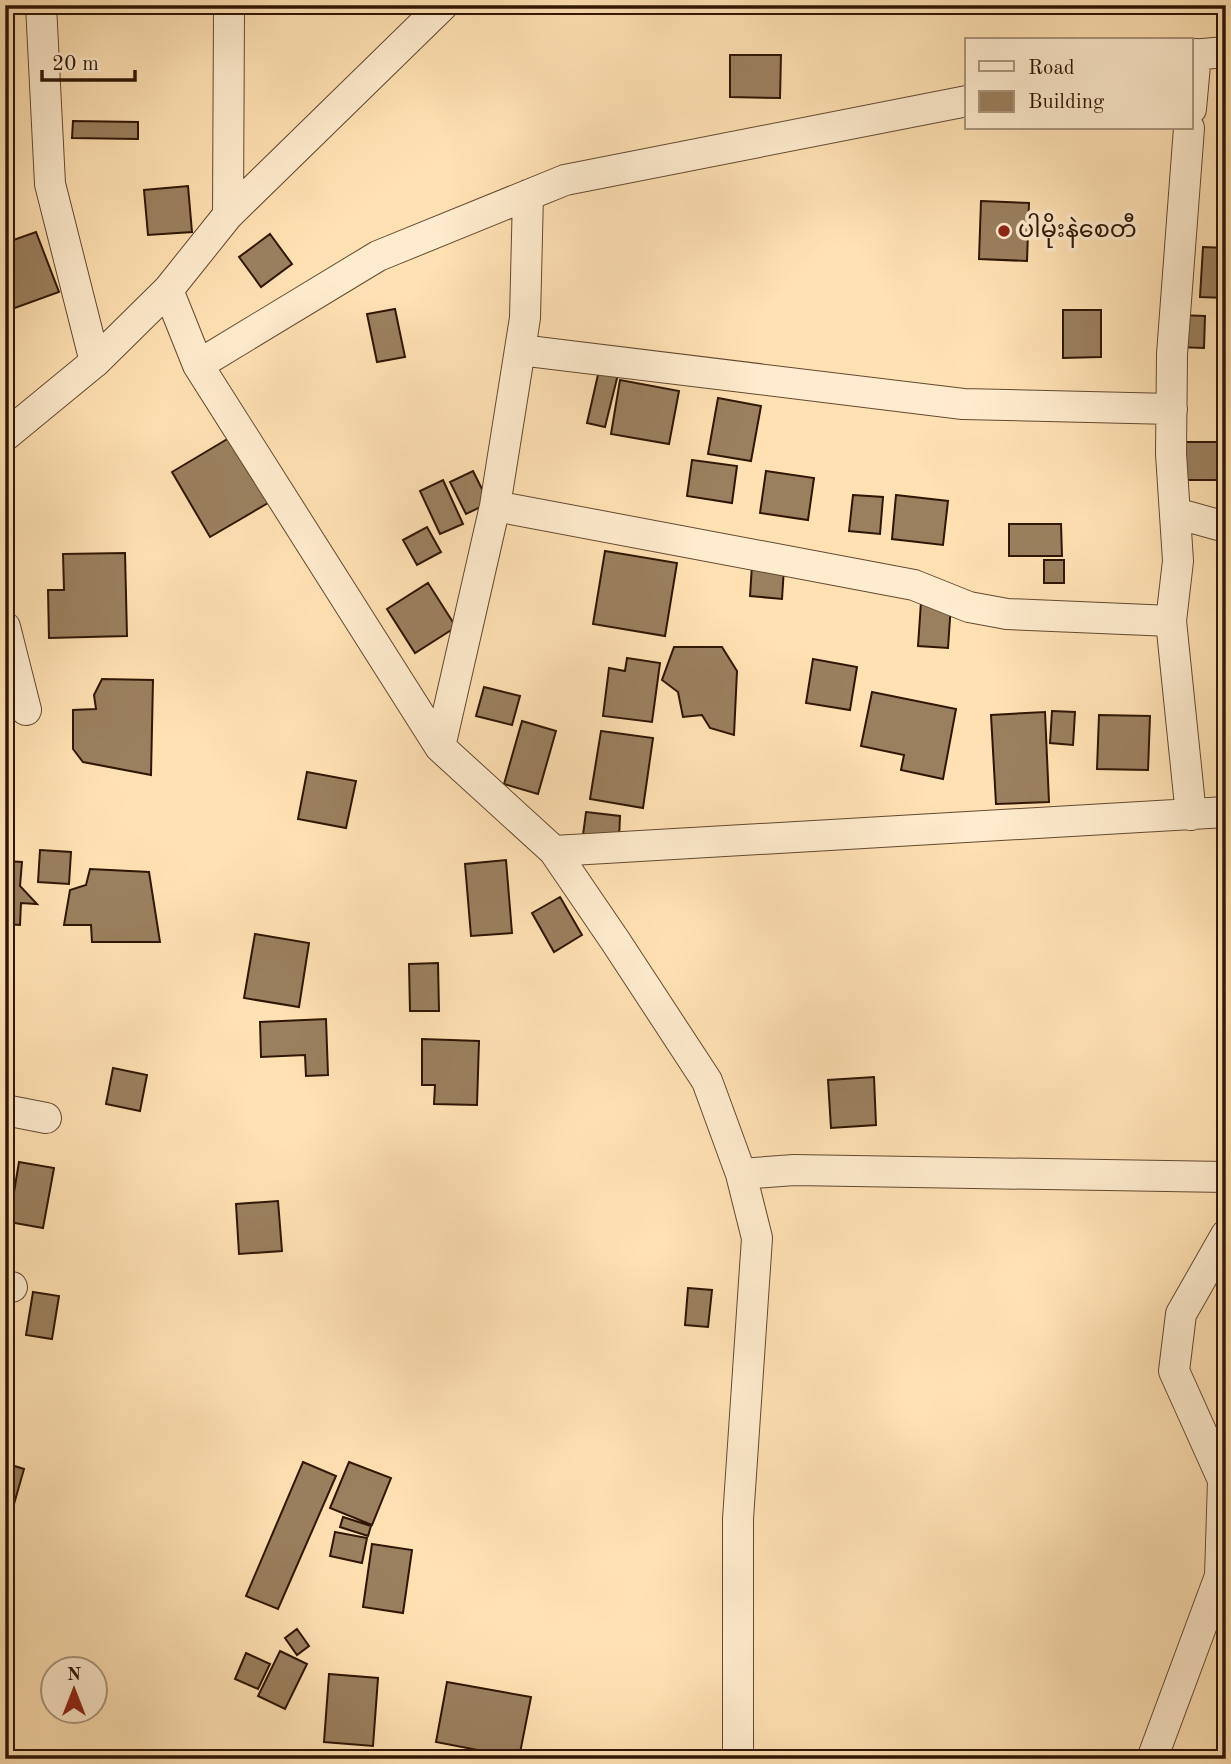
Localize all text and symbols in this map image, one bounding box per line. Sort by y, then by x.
scale bar [42,38,135,82]
legend [965,38,1192,130]
text: 20 m [52,54,99,75]
text: Road [1028,58,1075,79]
text: Building [1028,92,1105,113]
place label: ပါမိုးနဲစေတီ [1018,213,1137,248]
marker: ပါမိုးနဲစေတီ [996,223,1012,239]
north arrow [38,1656,108,1726]
text: N [67,1666,82,1685]

